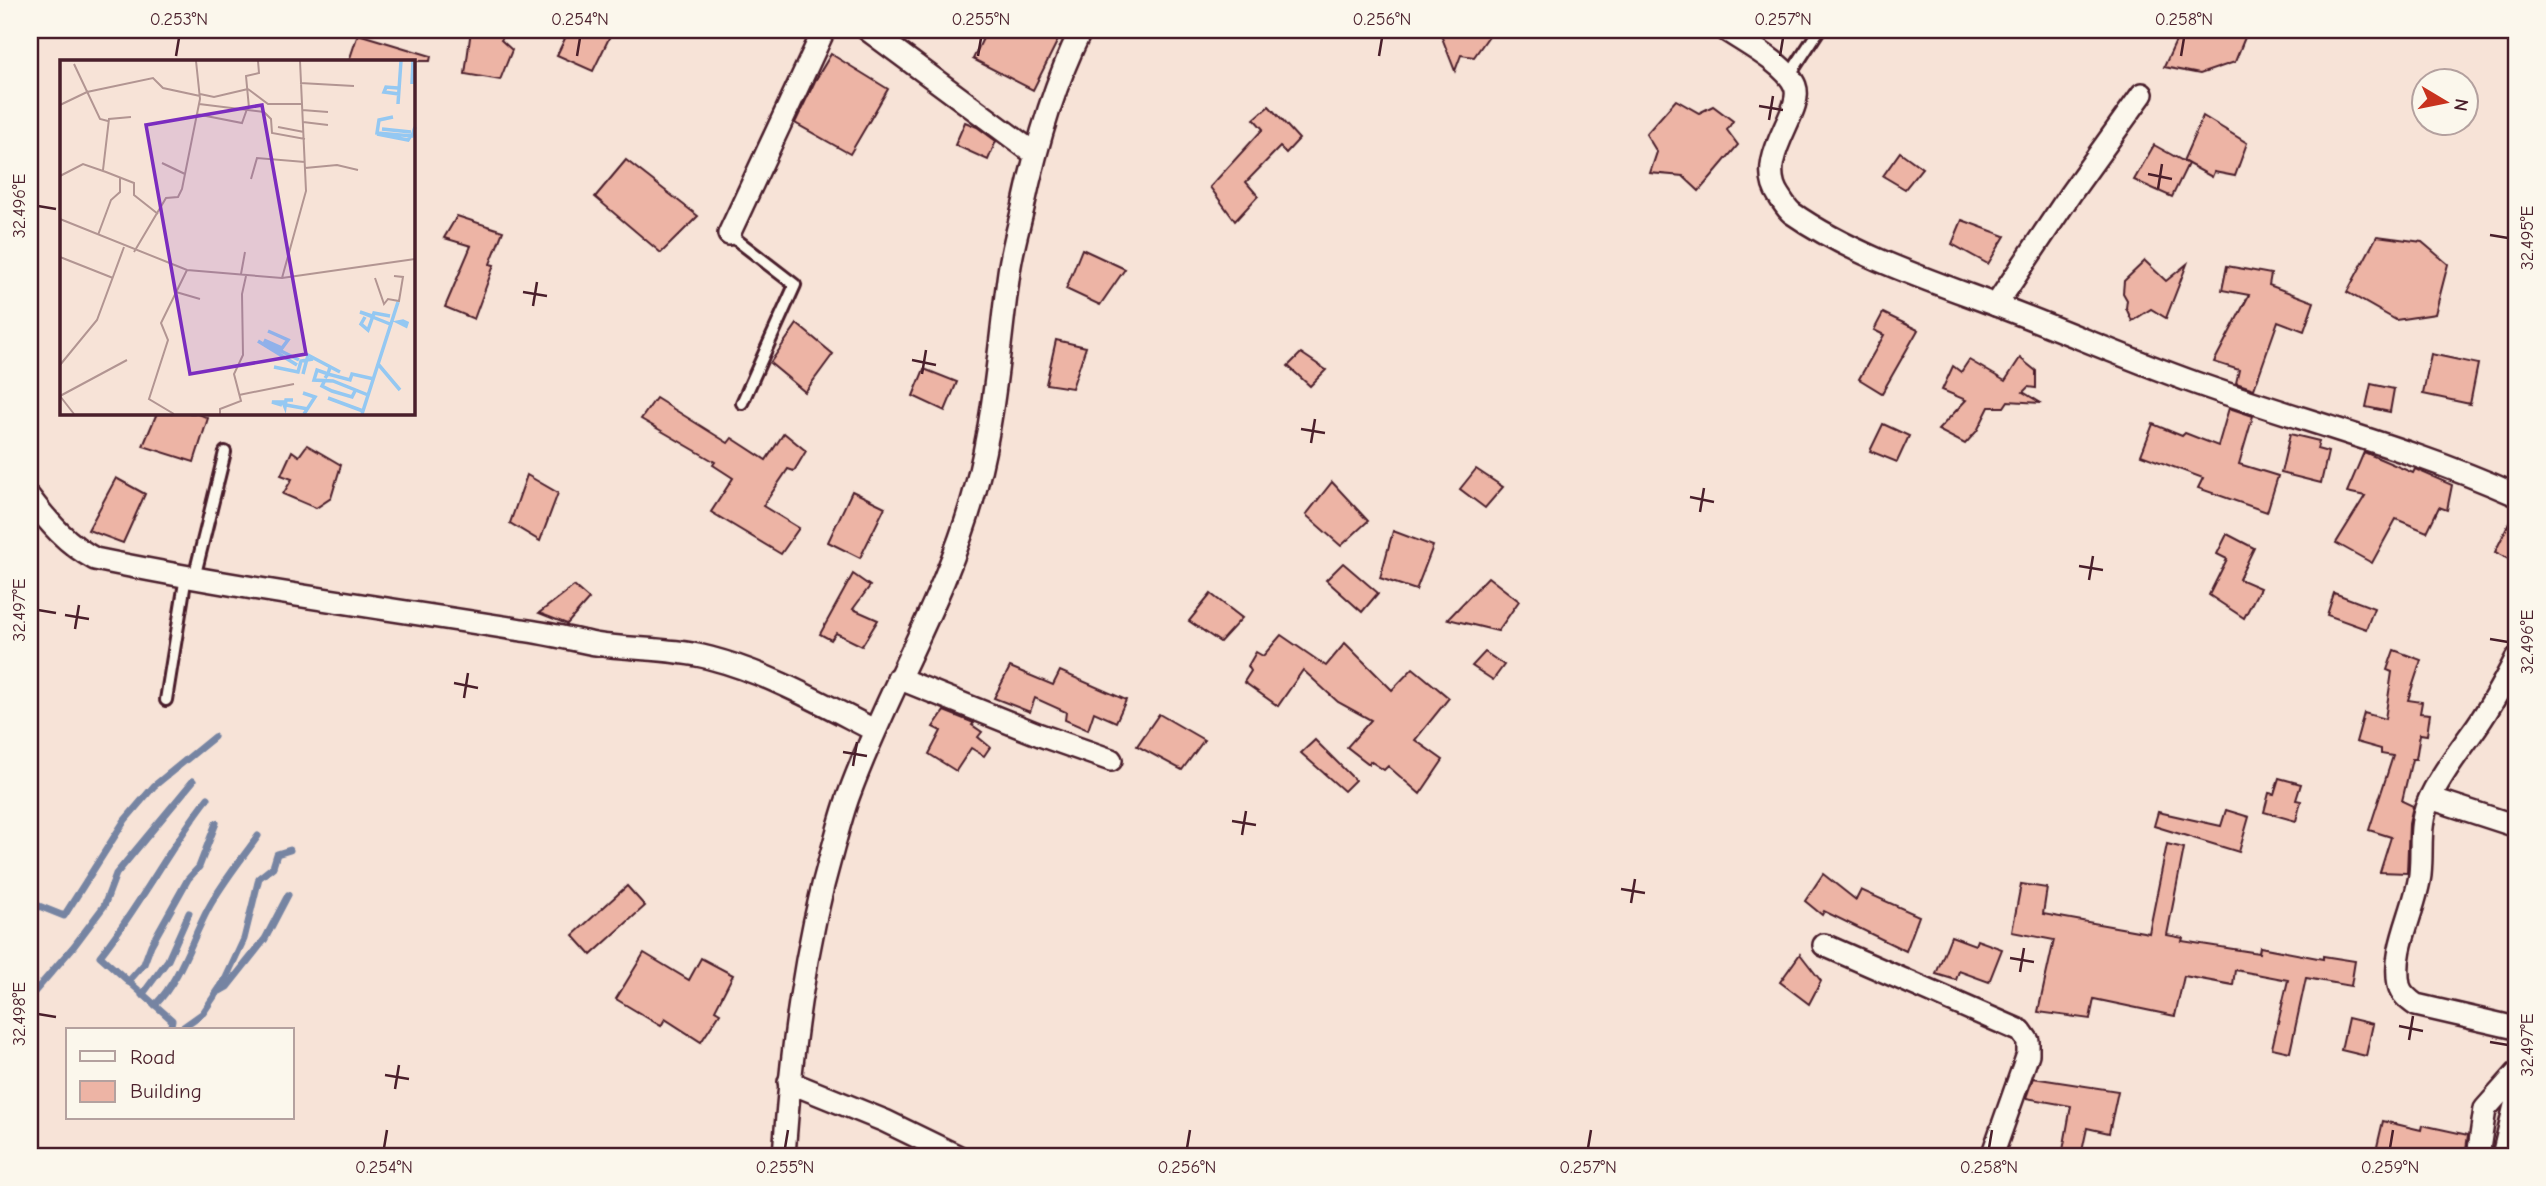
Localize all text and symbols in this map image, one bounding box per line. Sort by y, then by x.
text: 0.253°N [150,9,208,30]
text: 0.254°N [551,9,609,30]
text: 0.255°N [952,9,1010,30]
text: 0.256°N [1353,9,1411,30]
text: 0.257°N [1754,9,1812,30]
text: 0.258°N [2155,9,2213,30]
inset map [60,60,415,415]
north arrow [2410,66,2480,136]
text: N [2449,97,2473,113]
text: 32.496°E [9,174,30,238]
text: 32.495°E [2517,206,2538,270]
text: 32.497°E [9,578,30,642]
text: 32.496°E [2517,610,2538,674]
text: 32.498°E [9,982,30,1046]
text: 32.497°E [2517,1013,2538,1077]
legend [66,1028,294,1120]
text: Road [130,1045,175,1069]
text: Building [130,1079,202,1103]
text: 0.254°N [355,1157,413,1178]
text: 0.255°N [756,1157,814,1178]
text: 0.256°N [1158,1157,1216,1178]
text: 0.257°N [1559,1157,1617,1178]
text: 0.258°N [1960,1157,2018,1178]
text: 0.259°N [2361,1157,2419,1178]

